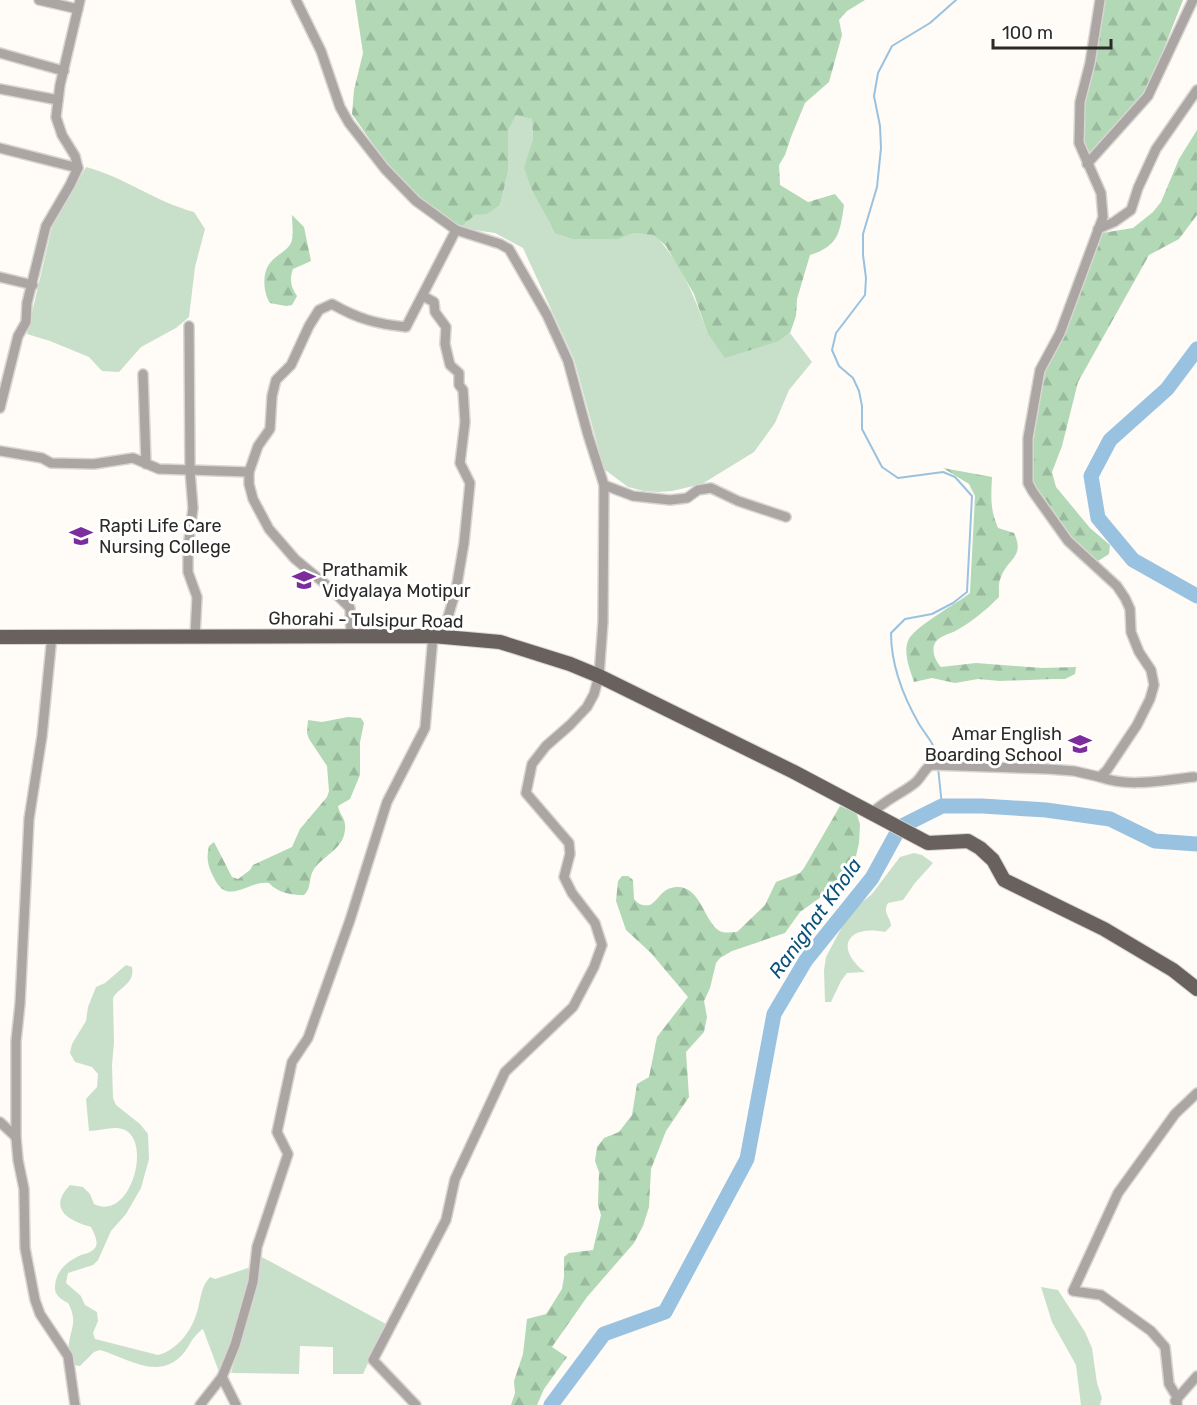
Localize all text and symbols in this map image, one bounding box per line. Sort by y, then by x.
scale bar [993,12,1112,50]
text: 100 m [1002,22,1053,44]
place label: Rapti Life Care Nursing College [99,515,231,558]
school or university icon: Rapti Life Care Nursing College [68,523,94,549]
place label: Prathamik Vidyalaya Motipur [322,559,471,602]
school or university icon: Prathamik Vidyalaya Motipur [291,567,317,593]
street label: Ghorahi - Tulsipur Road [268,607,464,633]
place label: Amar English Boarding School [925,723,1062,766]
school or university icon: Amar English Boarding School [1067,731,1093,757]
water label: Ranighat Khola [763,853,867,983]

